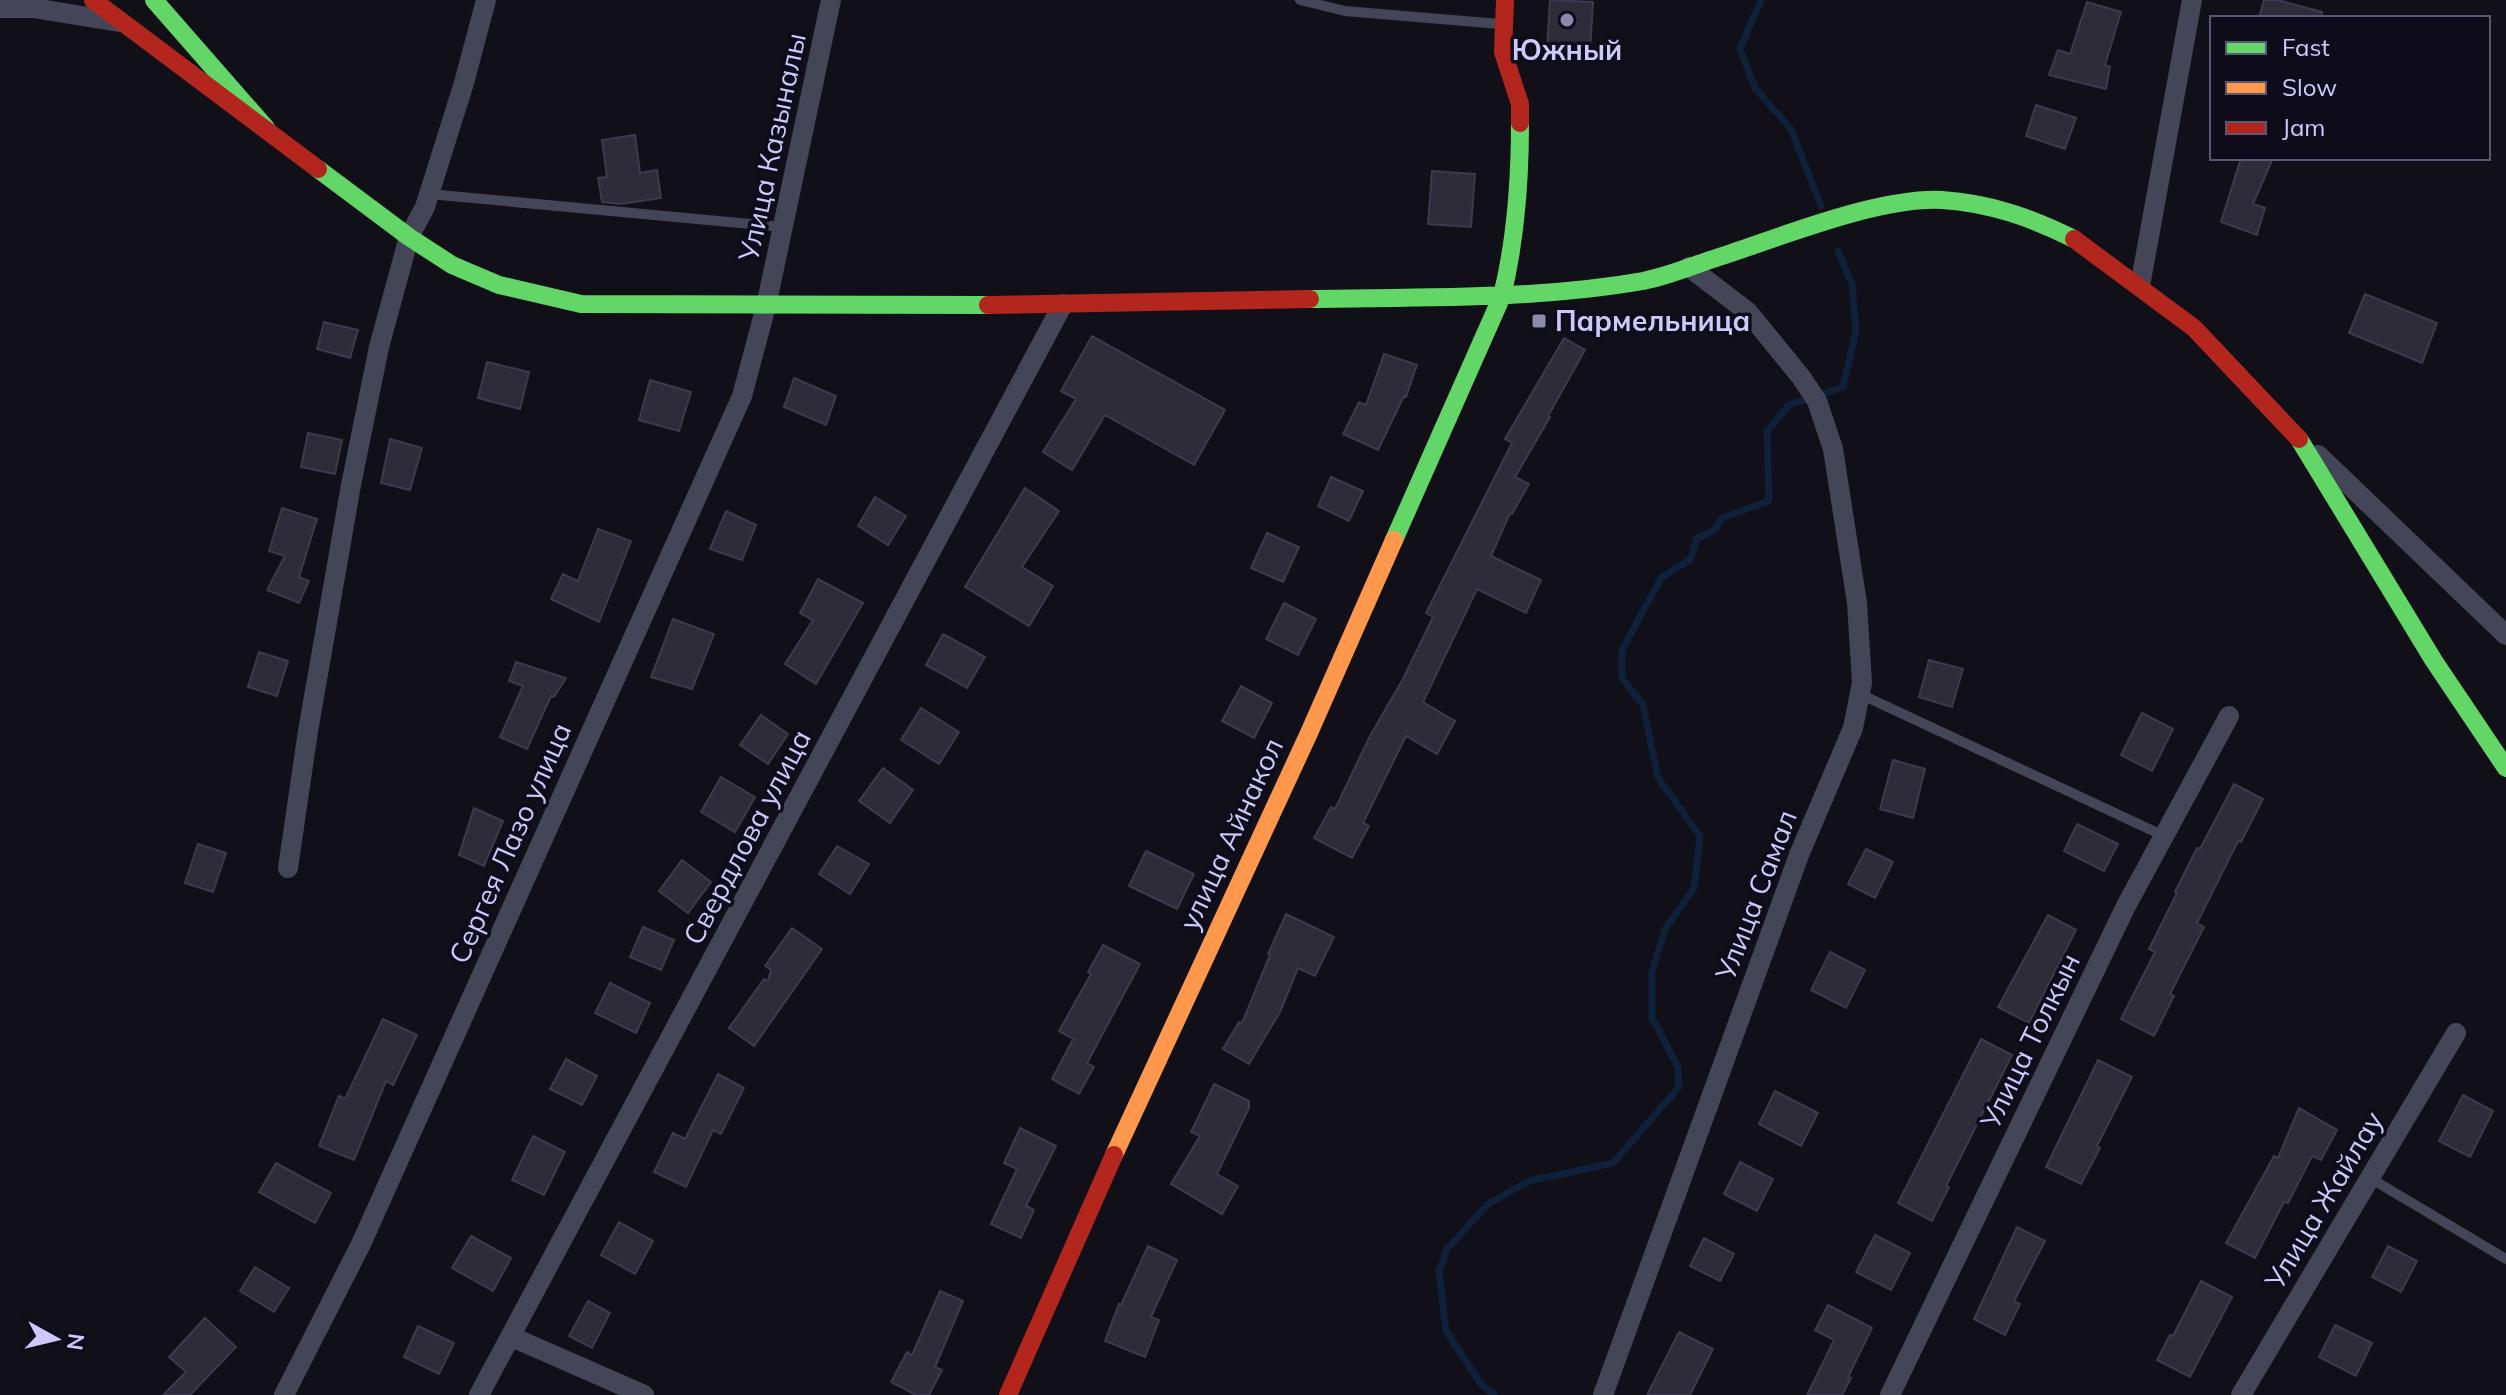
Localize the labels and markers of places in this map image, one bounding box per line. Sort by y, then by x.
marker: Южный [1558,11,1576,29]
place label: Южный [1512,32,1622,67]
place label: Пармельница [1555,303,1750,338]
marker: Пармельница [1530,312,1548,330]

